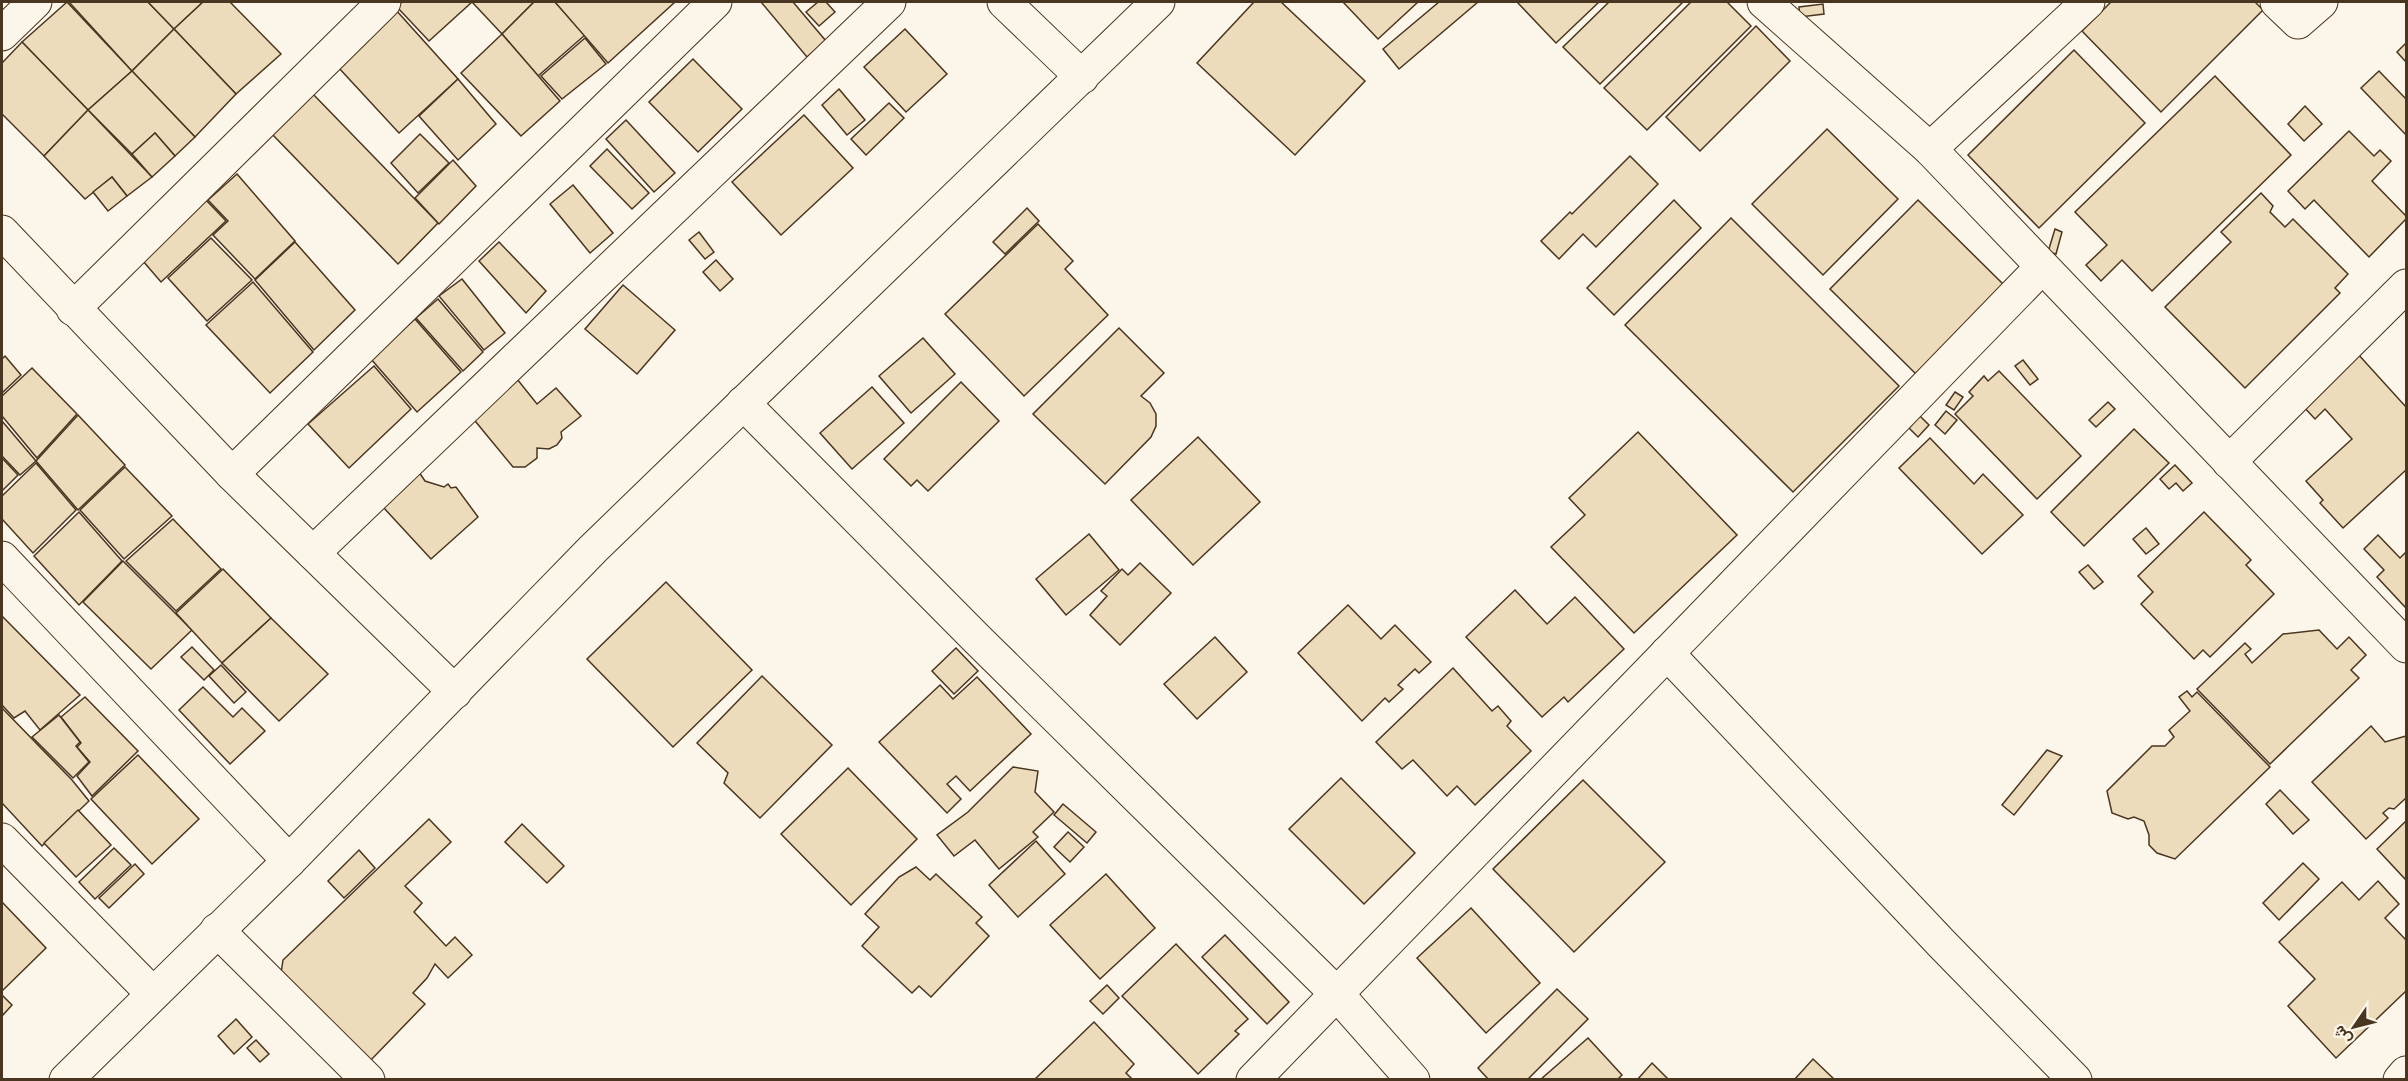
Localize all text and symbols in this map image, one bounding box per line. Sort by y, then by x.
north arrow [2324,997,2384,1057]
text: ش [2329,1022,2355,1049]

